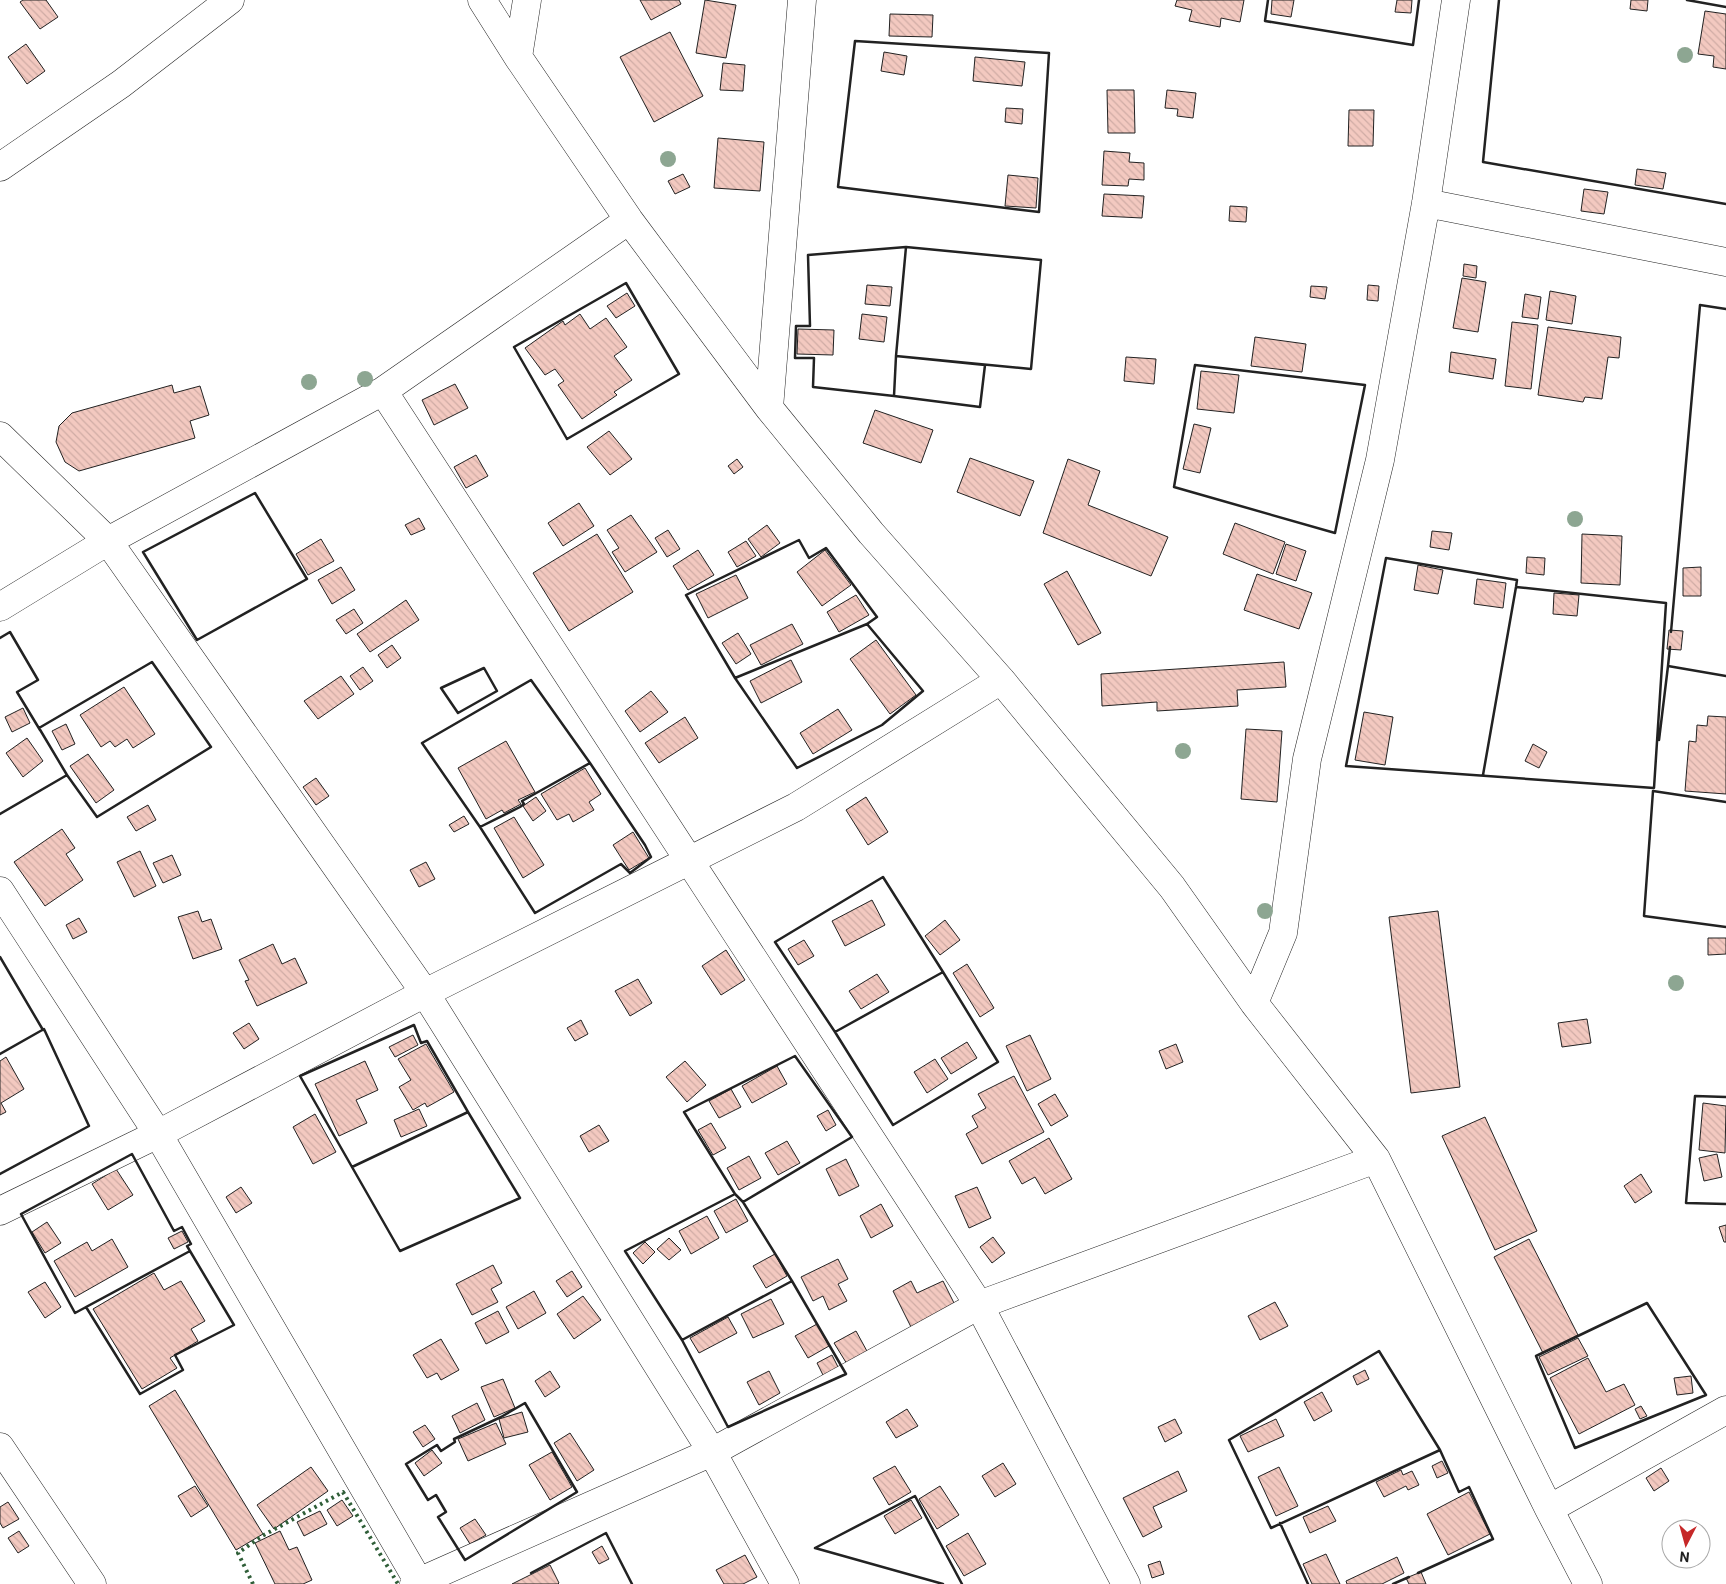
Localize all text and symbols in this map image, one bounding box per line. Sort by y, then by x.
north arrow [1661,1519,1711,1569]
text: N [1679,1548,1690,1565]

